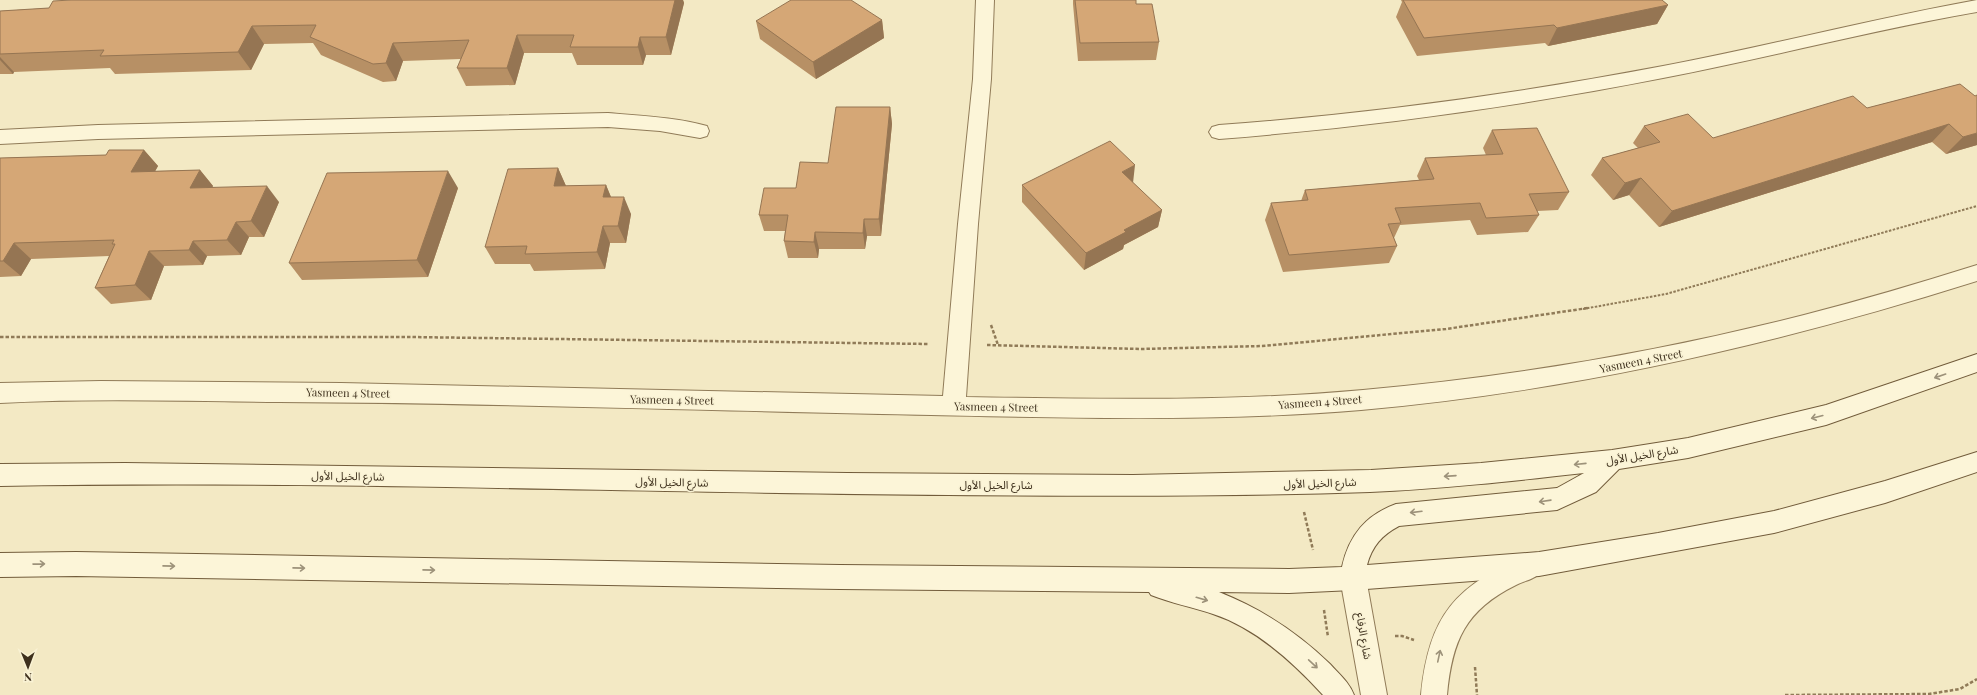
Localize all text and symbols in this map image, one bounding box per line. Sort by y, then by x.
street label: Yasmeen 4 Street [1597,345,1684,376]
one-way arrow [1935,373,1947,381]
street label: Yasmeen 4 Street [305,384,390,401]
street label: Yasmeen 4 Street [629,391,714,408]
street label: Yasmeen 4 Street [1277,391,1362,412]
street label: Yasmeen 4 Street [953,398,1038,415]
one-way arrow [1811,414,1824,422]
street label: شارع الخيل الأول [1605,441,1680,469]
one-way arrow [1574,460,1587,467]
street label: شارع الخيل الأول [311,467,385,485]
one-way arrow [1444,472,1457,479]
street label: شارع الخيل الأول [635,473,709,491]
street label: شارع الخيل الأول [1283,474,1357,492]
street label: شارع الخيل الأول [959,477,1033,493]
one-way arrow [1539,497,1552,505]
one-way arrow [1410,508,1423,516]
one-way arrow [32,560,45,568]
one-way arrow [162,562,175,569]
one-way arrow [292,564,305,572]
one-way arrow [422,566,435,574]
one-way arrow [1195,596,1208,603]
street label: شارع الرفاع [1352,611,1376,661]
north arrow [8,647,48,687]
one-way arrow [1435,650,1443,663]
one-way arrow [1308,659,1318,669]
text: N [24,670,32,685]

